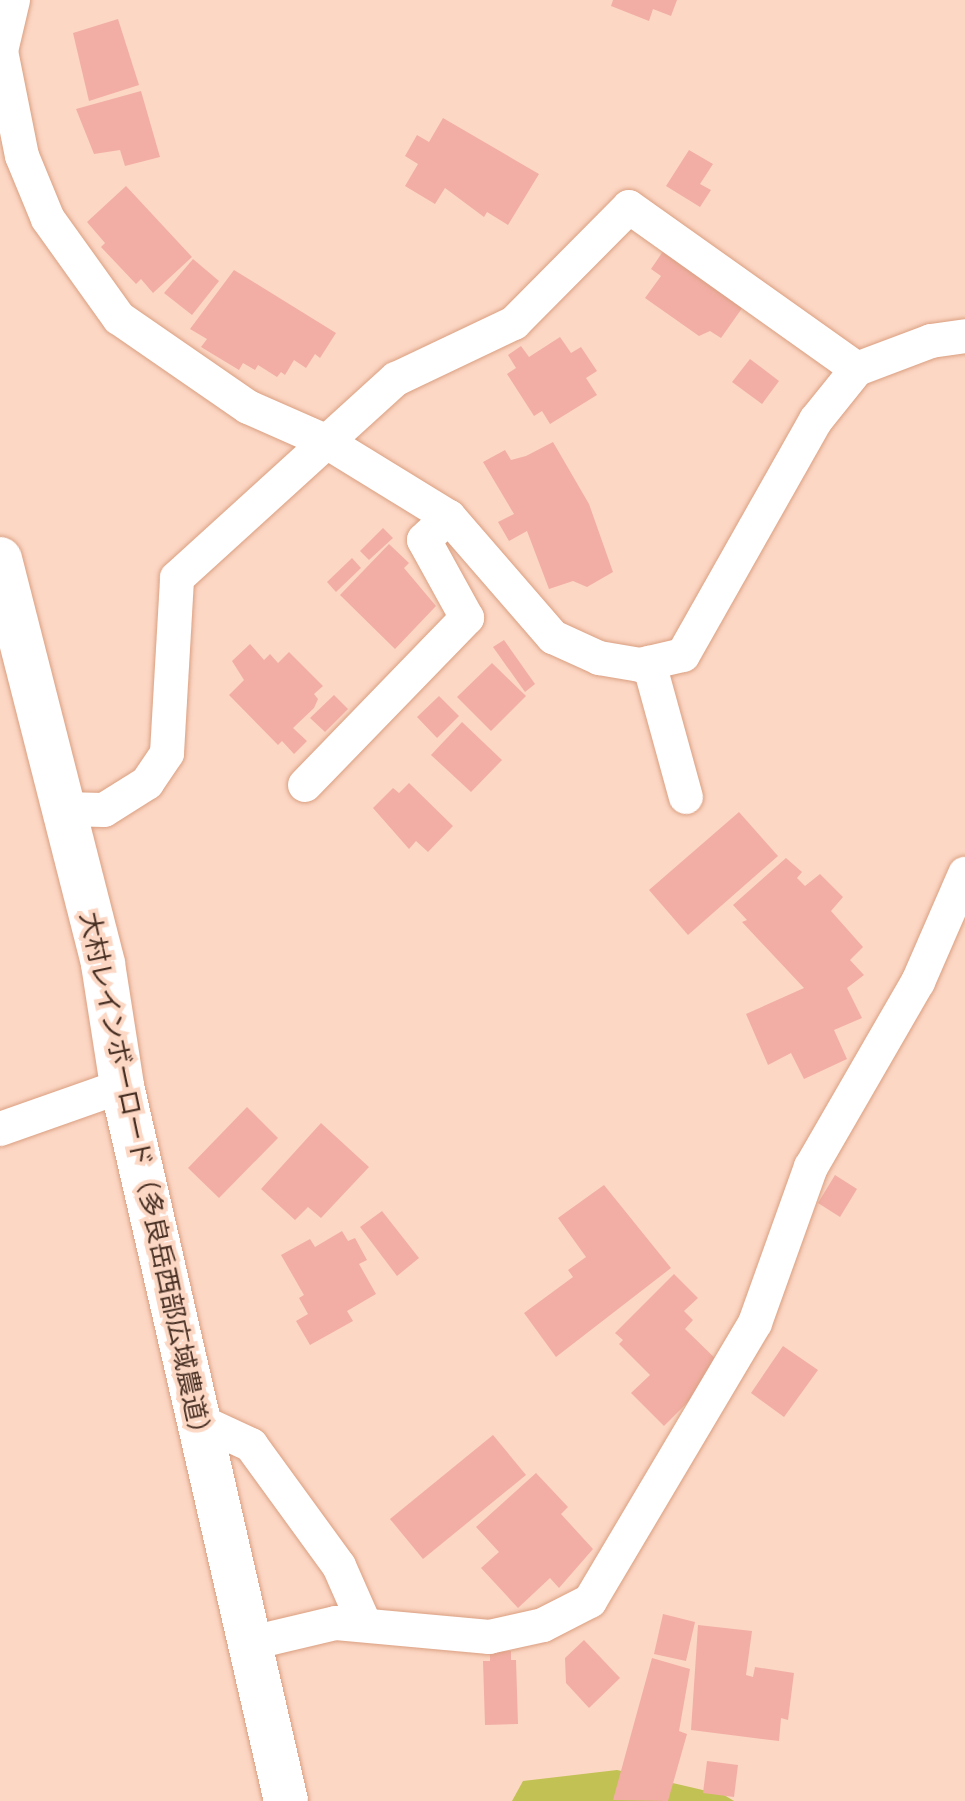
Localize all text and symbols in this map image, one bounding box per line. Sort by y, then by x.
street label: 大村レインボーロード（多良岳西部広域農道） [74,909,218,1449]

